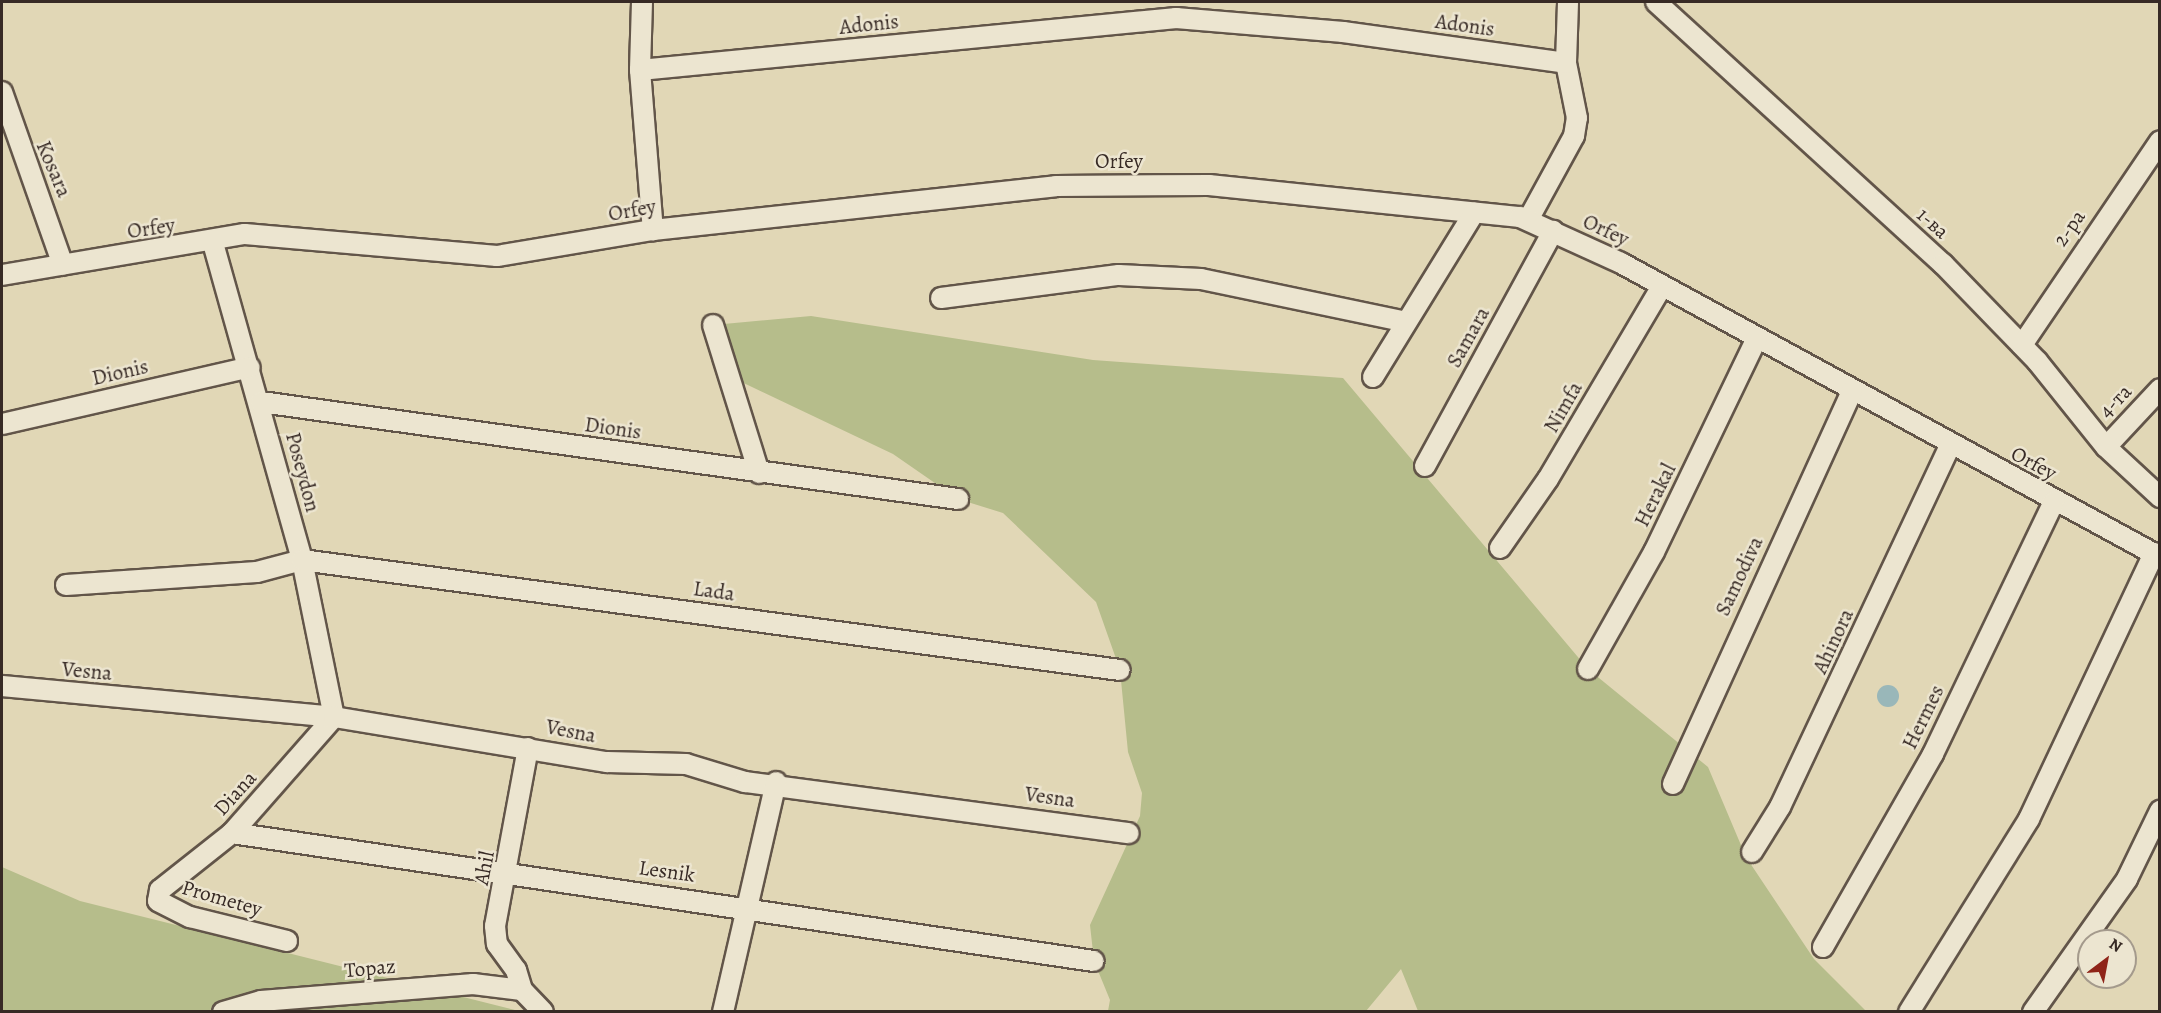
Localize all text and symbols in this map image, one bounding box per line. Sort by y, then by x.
street label: Adonis [838,8,900,40]
street label: Adonis [1434,8,1496,42]
street label: Kosara [31,137,77,201]
street label: Orfey [1095,148,1143,174]
street label: Orfey [606,193,658,227]
street label: 1-ва [1912,202,1954,244]
street label: 2-ра [2048,205,2090,251]
street label: Orfey [1579,208,1633,252]
street label: Orfey [126,212,176,244]
street label: Samara [1441,302,1495,372]
street label: Dionis [89,353,151,391]
street label: Nimfa [1538,377,1588,437]
street label: 4-та [2093,379,2137,423]
street label: Dionis [583,412,643,444]
street label: Poseydon [280,430,326,514]
street label: Orfey [2007,441,2061,485]
street label: Herakal [1629,459,1681,531]
street label: Samodiva [1710,532,1768,620]
street label: Lada [692,576,736,606]
street label: Ahinora [1807,605,1859,677]
street label: Vesna [61,656,113,686]
street label: Hermes [1897,681,1949,753]
street label: Vesna [544,714,598,748]
street label: Diana [208,765,262,821]
street label: Vesna [1023,781,1077,813]
street label: Ahil [468,849,500,887]
street label: Lesnik [637,855,697,887]
street label: Prometey [179,875,265,921]
north arrow [2077,929,2137,989]
text: N [2105,933,2126,958]
street label: Topaz [343,953,397,983]

